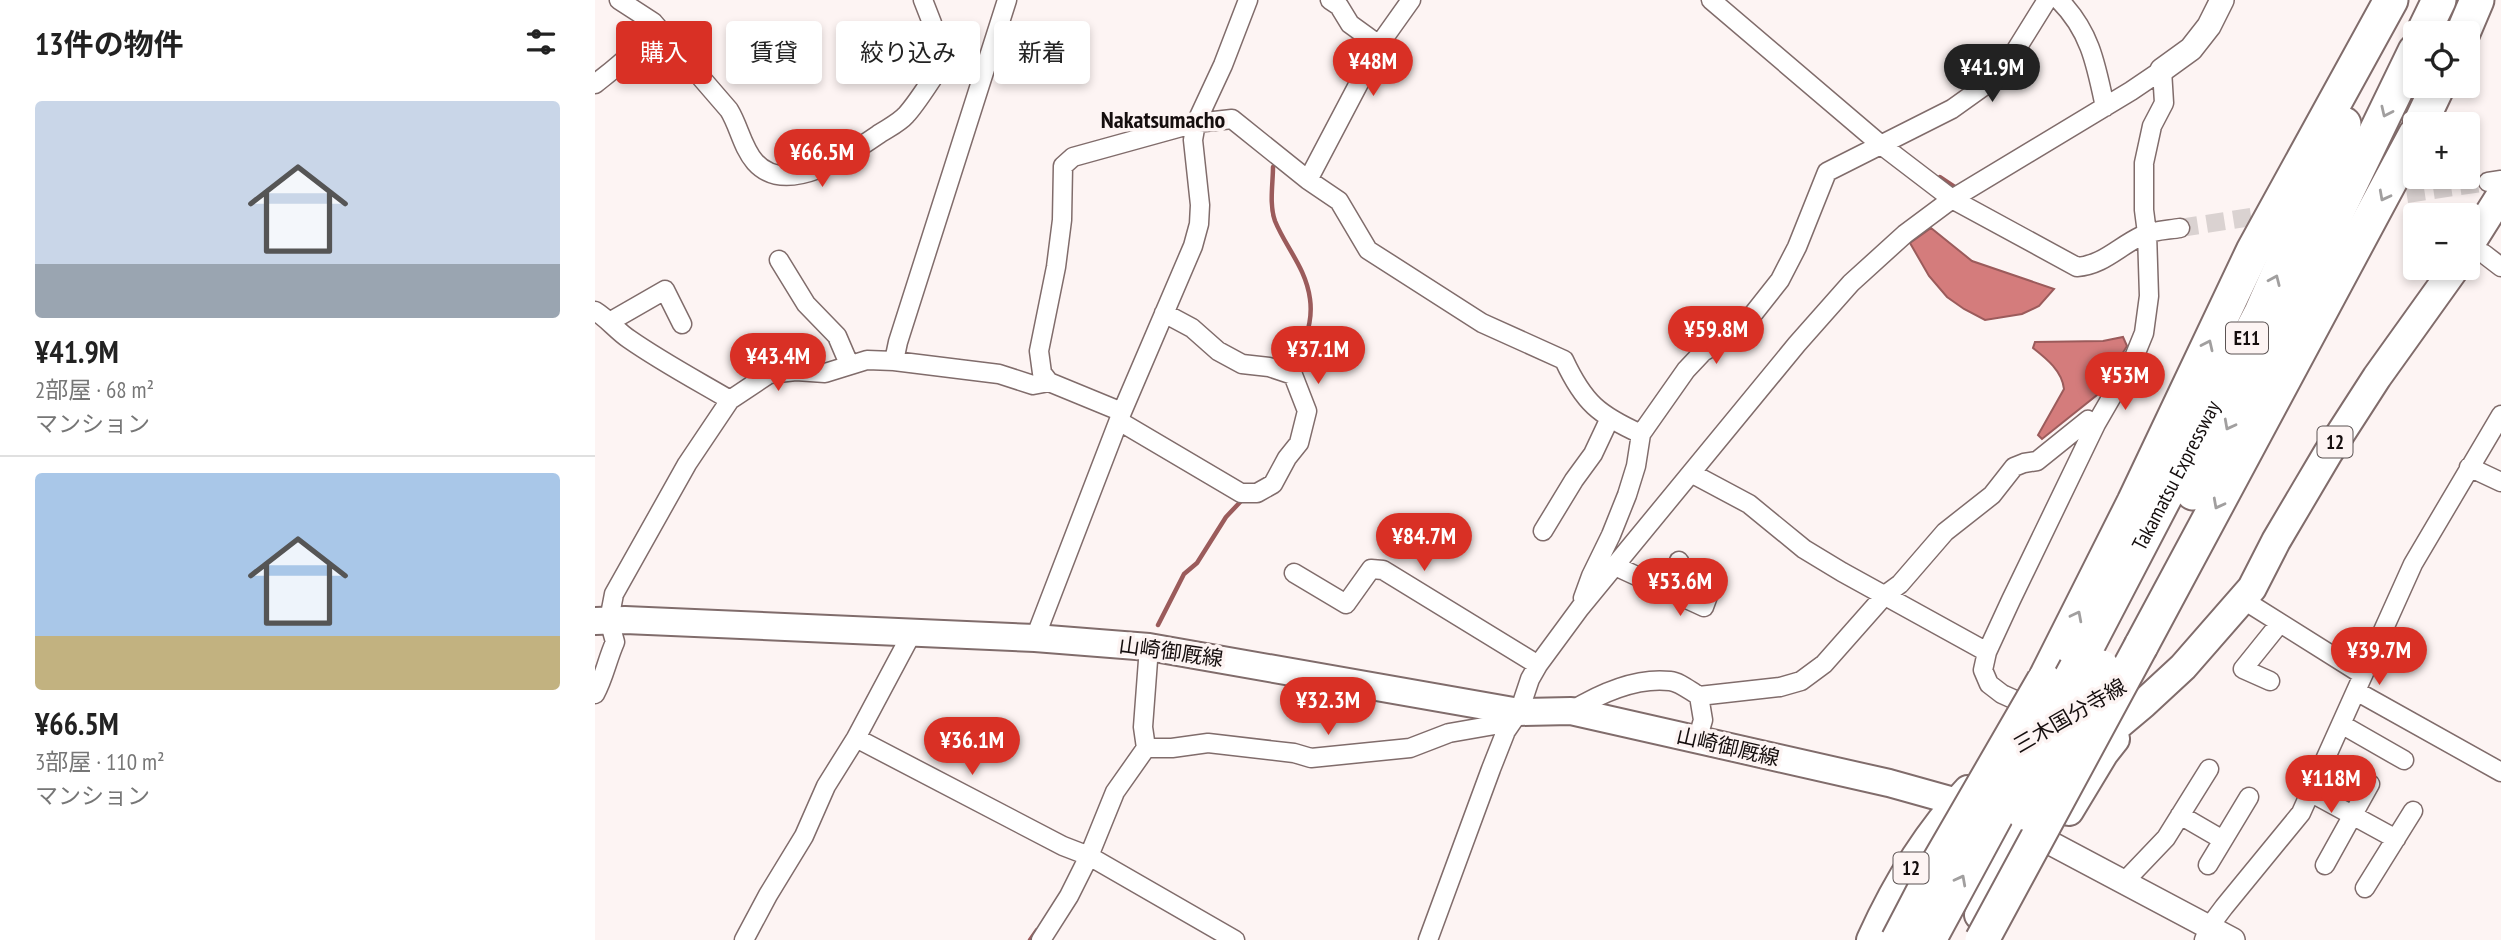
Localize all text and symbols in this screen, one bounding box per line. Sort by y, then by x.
chip: 購入 [616,21,712,84]
chip: 賃貸 [726,21,822,84]
chip: 絞り込み [836,21,980,84]
chip: 新着 [994,21,1090,84]
map controls [2403,21,2480,280]
button: locate [2403,21,2480,98]
icon: filters [522,23,560,61]
text: 13件の物件 [35,24,184,63]
pin: ¥48M [1332,38,1414,98]
pin: ¥41.9M [1935,44,2049,104]
text: ¥48M [1349,46,1397,75]
text: ¥41.9M [1960,52,2024,81]
district label: Nakatsumacho [1101,104,1226,135]
one-way arrow [2380,105,2394,118]
button: + [2403,112,2480,189]
pin: ¥66.5M [765,130,879,189]
text: ¥66.5M [790,137,854,166]
icon: home [235,146,361,272]
one-way arrow [2378,189,2392,201]
button: − [2403,203,2480,280]
one-way arrow [2267,275,2281,287]
pin: ¥59.8M [1659,306,1773,366]
text: ¥59.8M [1684,314,1748,343]
road number: E11 [2226,322,2268,354]
pin: ¥37.1M [1261,326,1375,386]
text: ¥41.9M [35,332,119,371]
pin: ¥43.4M [721,334,835,393]
text: ¥37.1M [1287,334,1349,363]
one-way arrow [2200,340,2214,352]
text: ¥43.4M [746,341,810,370]
pin: ¥53M [2084,352,2166,412]
text: ¥53M [2101,360,2149,389]
text: 2部屋 · 68 m² [35,375,154,404]
street label: Takamatsu Expressway [2126,396,2226,555]
text: マンション [35,409,150,438]
one-way arrow [2224,418,2237,430]
road number: 12 [2317,426,2353,458]
one-way arrow [2213,497,2226,509]
pin: ¥84.7M [1367,514,1481,573]
icon: home [235,518,361,644]
text: ¥84.7M [1392,521,1456,550]
pin: ¥53.6M [1623,558,1737,618]
text: ¥53.6M [1648,566,1712,595]
one-way arrow [2068,611,2082,623]
pin: ¥39.7M [2322,628,2436,687]
street label: 山崎御厩線 [1117,631,1225,672]
text: ¥39.7M [2347,635,2411,664]
street label: 三木国分寺線 [2008,672,2131,759]
pin: ¥32.3M [1271,678,1385,737]
text: ¥32.3M [1296,685,1360,714]
text: ¥66.5M [35,704,119,743]
pin: ¥36.1M [915,718,1029,777]
street label: 山崎御厩線 [1674,722,1782,771]
text: ¥36.1M [940,725,1004,754]
text: 3部屋 · 110 m² [35,747,165,776]
pin: ¥118M [2282,756,2380,815]
text: ¥118M [2301,763,2361,792]
text: マンション [35,781,150,810]
road number: 12 [1893,852,1929,884]
one-way arrow [1953,875,1966,887]

